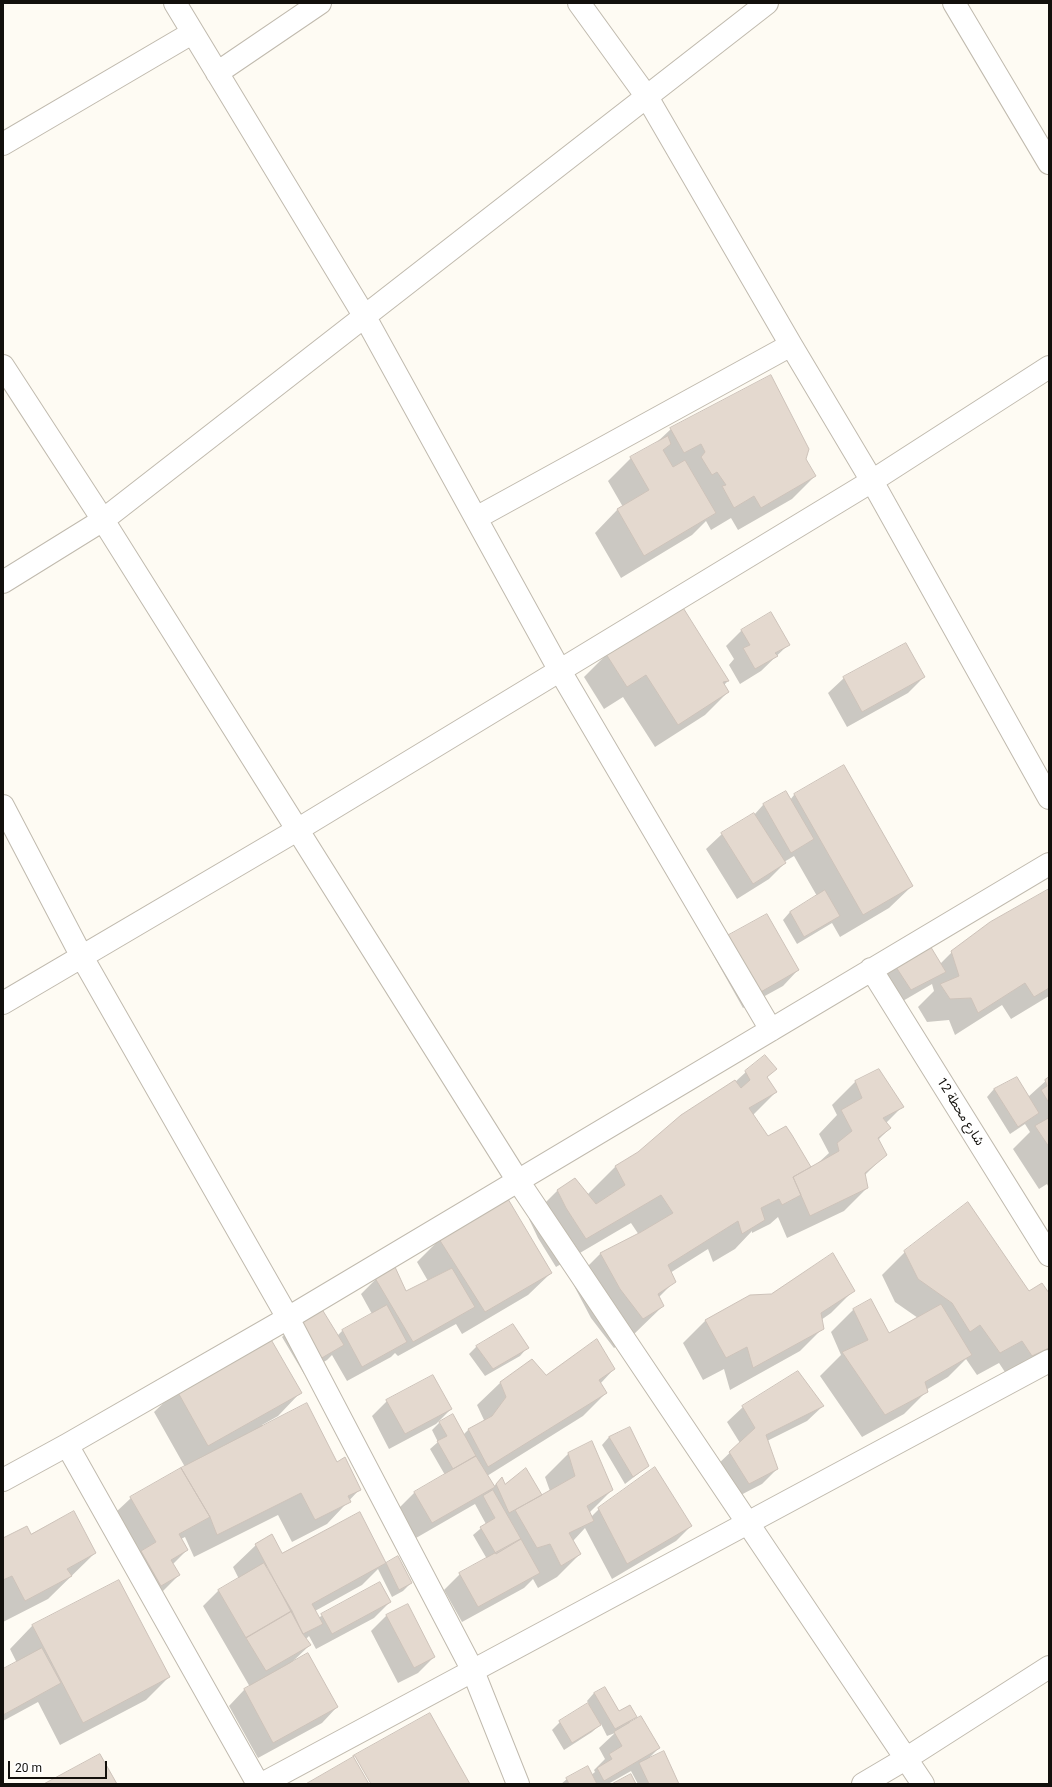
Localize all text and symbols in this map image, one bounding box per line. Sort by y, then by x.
street label: شارع محطة 12 [933,1075,987,1149]
scale bar [10,1753,109,1779]
text: 20 m [15,1761,42,1775]

